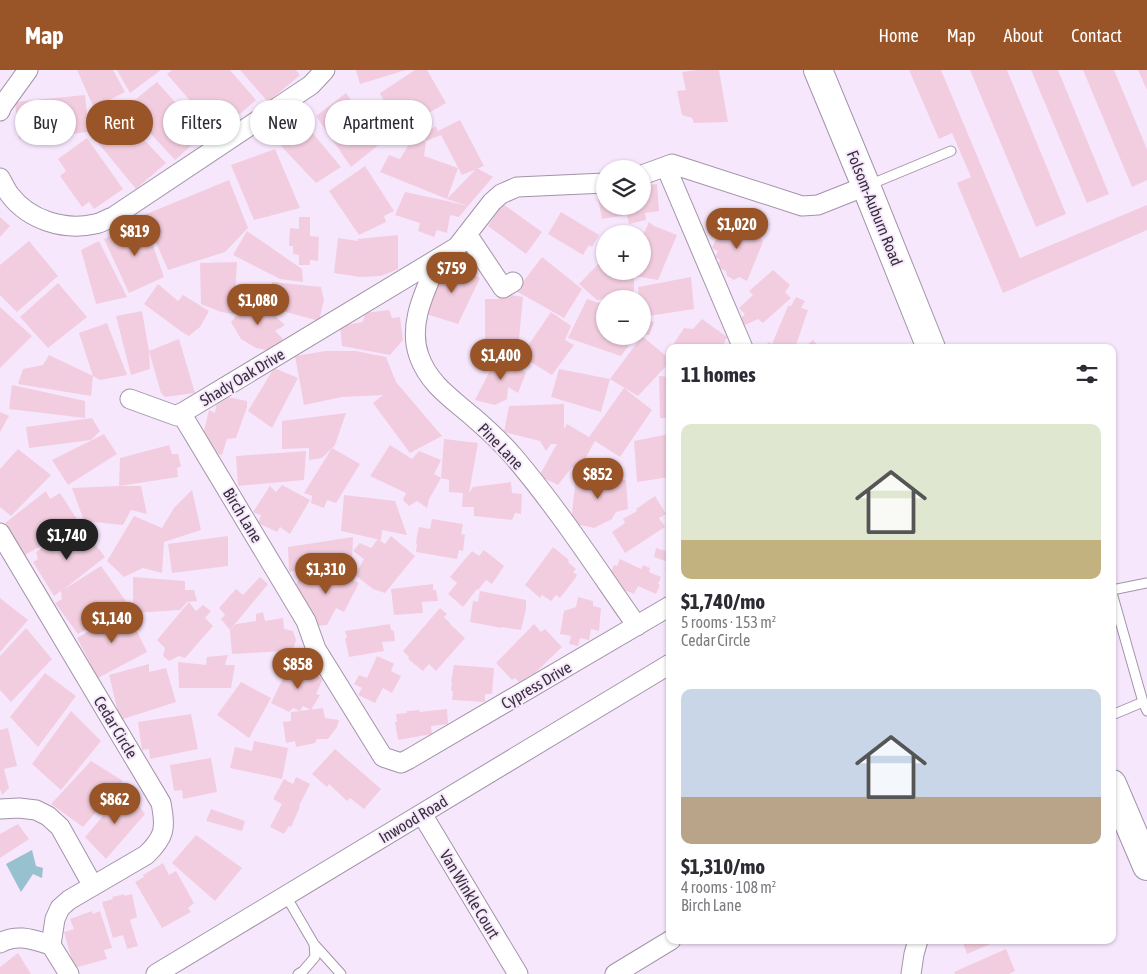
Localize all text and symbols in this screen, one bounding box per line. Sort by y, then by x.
text: Map [25,22,64,49]
text: Home [879,25,919,46]
text: Map [947,25,976,46]
text: About [1004,25,1043,46]
text: Contact [1071,25,1122,46]
chip: Buy [15,100,76,145]
chip: Rent [86,100,153,145]
chip: Filters [163,100,240,145]
chip: New [250,100,315,145]
chip: Apartment [325,100,432,145]
street label: Folsom-Auburn Road [844,148,906,268]
map controls [596,160,651,345]
button: layers [596,160,651,215]
pin: $1,020 [696,208,778,250]
pin: $819 [105,214,165,257]
text: $1,020 [717,215,757,233]
text: $819 [120,222,150,240]
button: + [596,225,651,280]
pin: $759 [422,252,482,294]
text: $759 [437,259,467,277]
pin: $1,080 [217,284,299,326]
button: − [596,290,651,345]
text: $1,080 [238,291,278,309]
pin: $1,400 [460,338,542,381]
street label: Shady Oak Drive [196,345,288,410]
text: $1,400 [481,346,521,364]
icon: filters [1073,360,1101,388]
text: 11 homes [681,362,756,386]
street label: Pine Lane [475,419,527,473]
icon: home [846,457,936,547]
pin: $852 [568,458,628,500]
text: $852 [583,465,613,483]
street label: Birch Lane [220,484,266,546]
pin: $1,740 [26,518,108,561]
text: $1,740 [47,526,87,544]
pin: $1,310 [285,552,367,595]
text: $1,310 [306,560,346,578]
text: $1,740/mo [681,589,765,613]
pin: $1,140 [71,602,153,644]
text: $1,140 [92,609,132,627]
text: 5 rooms · 153 m² [681,613,776,631]
text: Cedar Circle [681,631,750,649]
pin: $858 [268,648,328,690]
text: $858 [283,655,313,673]
street label: Cypress Drive [498,658,575,713]
street label: Cedar Circle [90,693,142,761]
icon: home [846,722,936,812]
pin: $862 [85,782,145,825]
text: $862 [100,790,130,808]
street label: Inwood Road [376,792,450,846]
street label: Van Winkle Court [437,847,504,942]
text: $1,310/mo [681,854,765,878]
text: 4 rooms · 108 m² [681,878,776,896]
text: Birch Lane [681,896,742,914]

